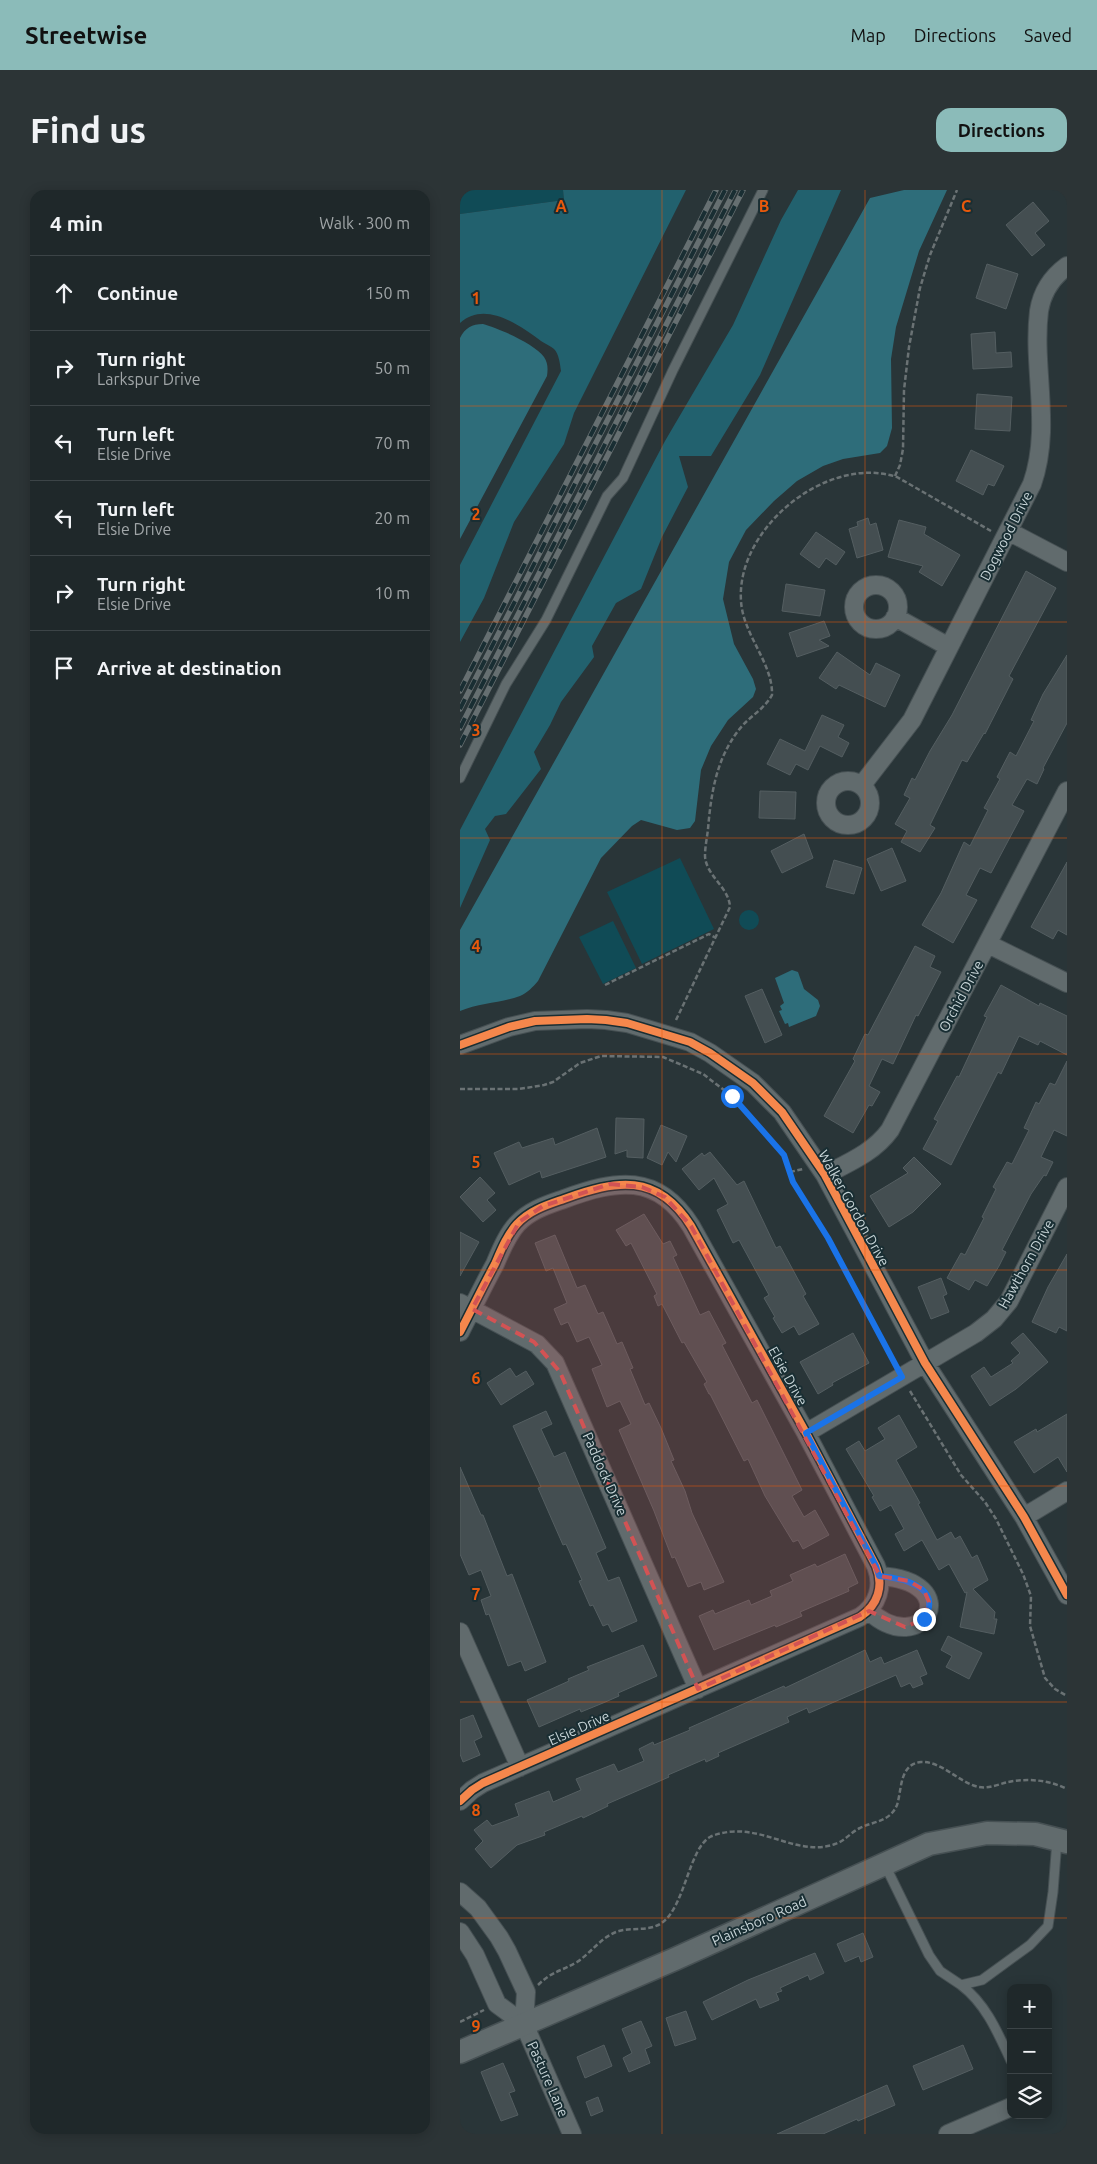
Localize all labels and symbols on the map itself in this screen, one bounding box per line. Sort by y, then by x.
text: A [555,197,567,215]
text: B [759,197,769,215]
text: C [961,197,971,215]
text: 1 [471,289,481,307]
street label: Dogwood Drive [977,489,1035,583]
text: 2 [471,505,481,523]
text: 3 [471,721,481,739]
text: 4 [471,937,481,955]
street label: Orchid Drive [935,958,987,1034]
route start [721,1085,744,1108]
street label: Walker Gordon Drive [815,1147,893,1269]
text: 5 [471,1153,481,1171]
street label: Hawthorn Drive [995,1217,1057,1311]
street label: Elsie Drive [765,1344,811,1408]
text: 6 [471,1369,481,1387]
street label: Paddock Drive [579,1430,631,1518]
text: 7 [471,1585,481,1603]
route end [913,1608,936,1631]
street label: Elsie Drive [546,1707,612,1749]
text: 8 [471,1801,481,1819]
street label: Plainsboro Road [709,1893,809,1949]
text: 9 [471,2017,481,2035]
street label: Pasture Lane [524,2039,572,2119]

